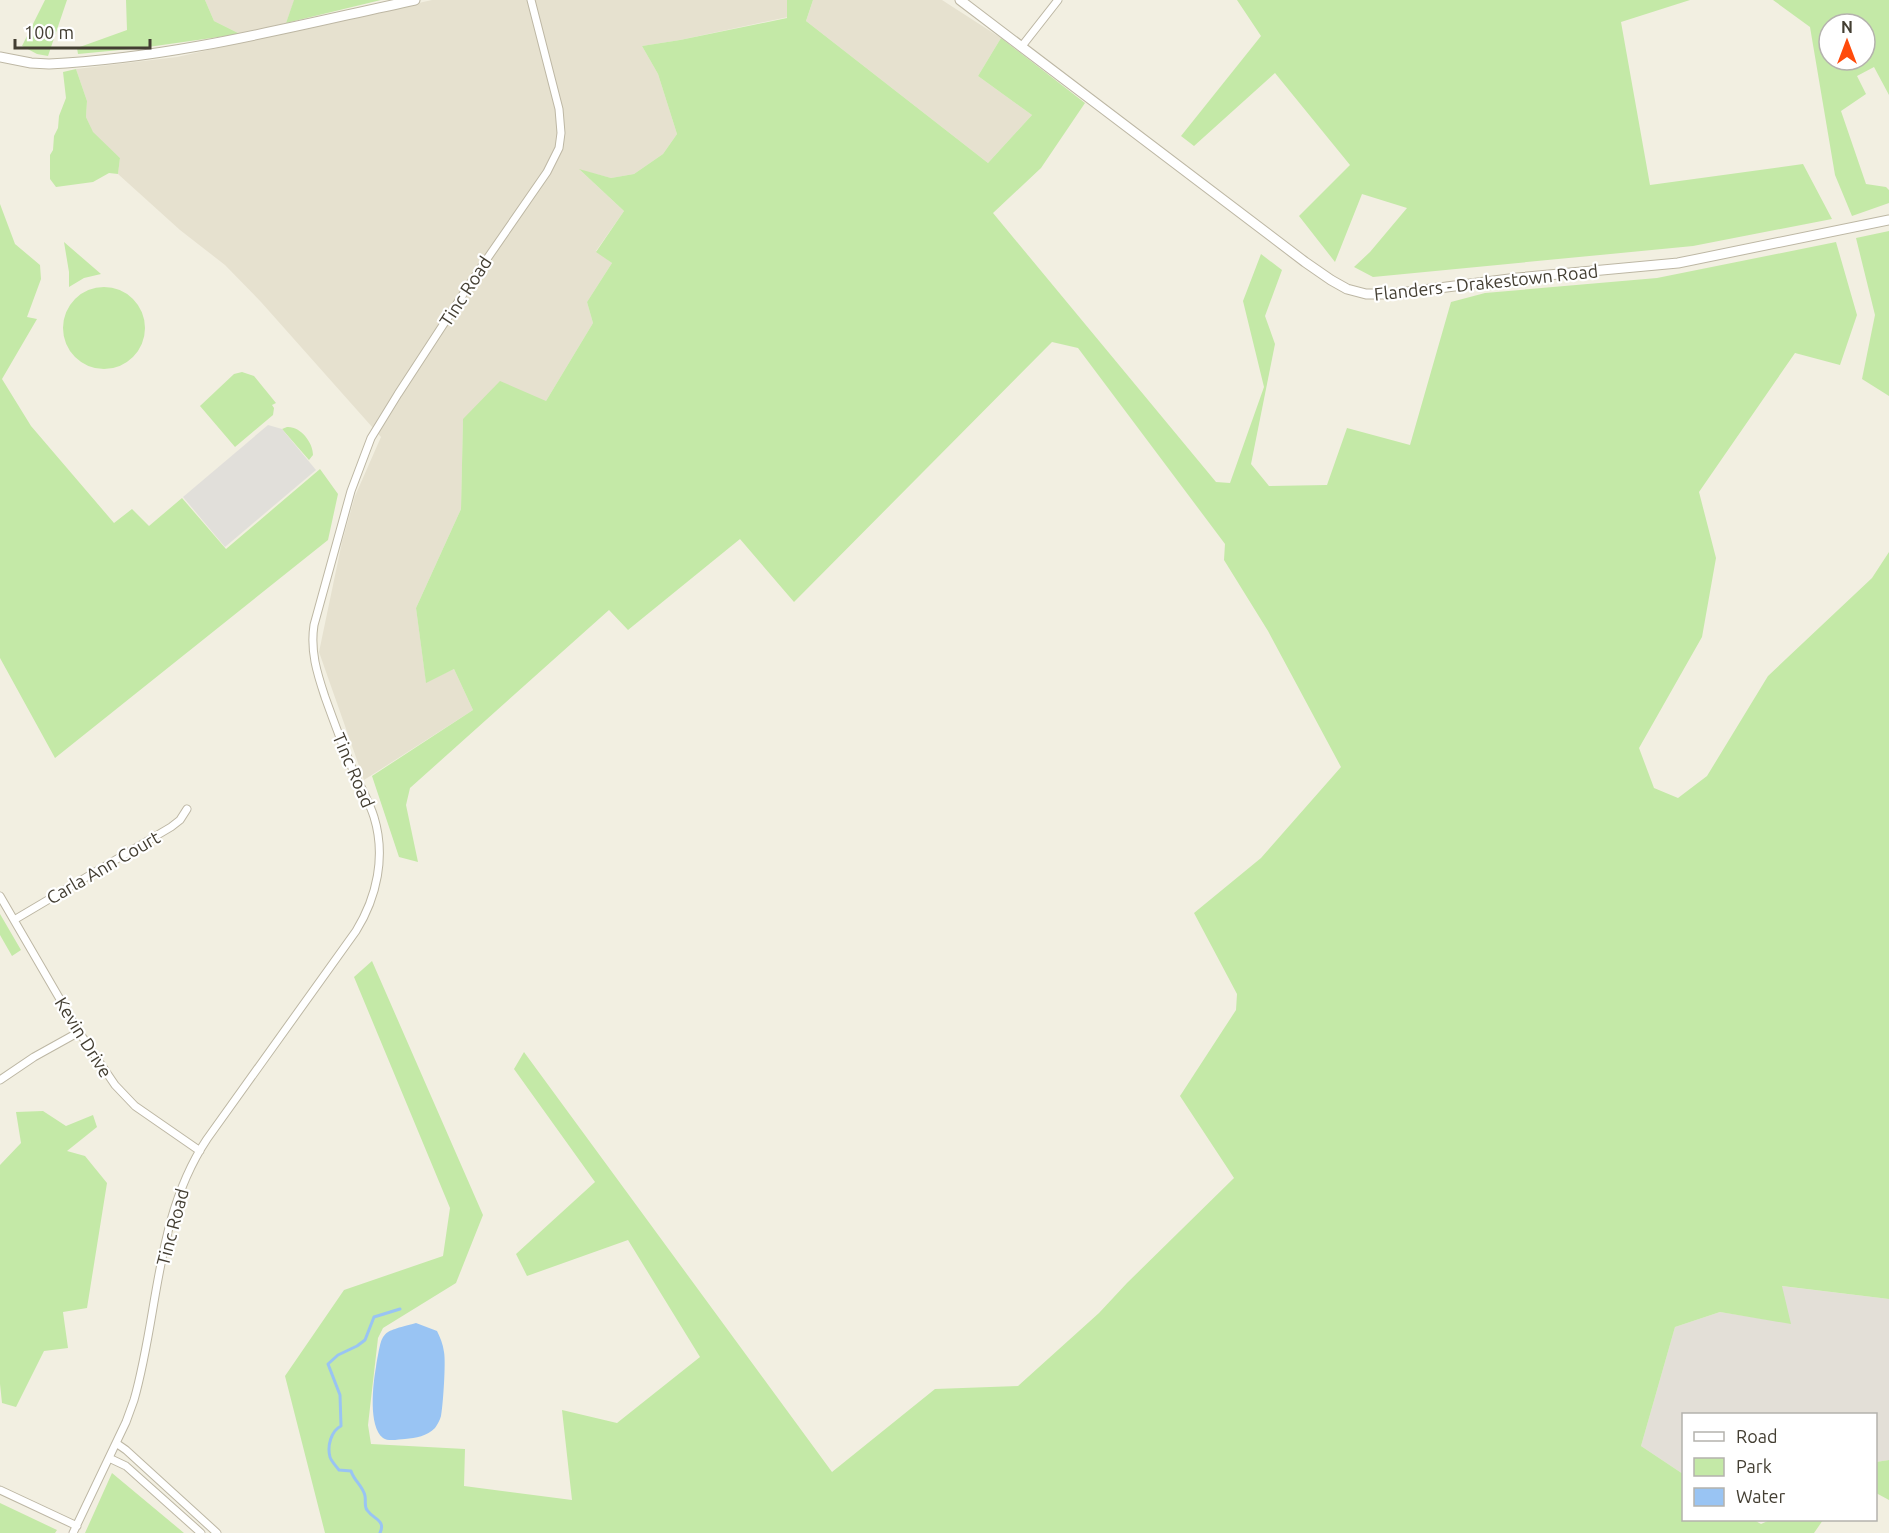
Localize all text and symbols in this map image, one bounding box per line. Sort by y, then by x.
scale bar [15,12,150,50]
north arrow [1817,12,1877,72]
text: N [1841,18,1853,36]
text: 100 m [24,22,74,42]
street label: Tinc Road [435,252,495,330]
street label: Flanders - Drakestown Road [1373,260,1599,304]
street label: Tinc Road [329,730,379,810]
street label: Carla Ann Court [43,826,163,908]
street label: Kevin Drive [51,993,117,1081]
street label: Tinc Road [152,1186,192,1268]
legend [1682,1413,1877,1521]
text: Road [1736,1426,1778,1446]
text: Park [1736,1456,1772,1476]
text: Water [1736,1486,1786,1506]

